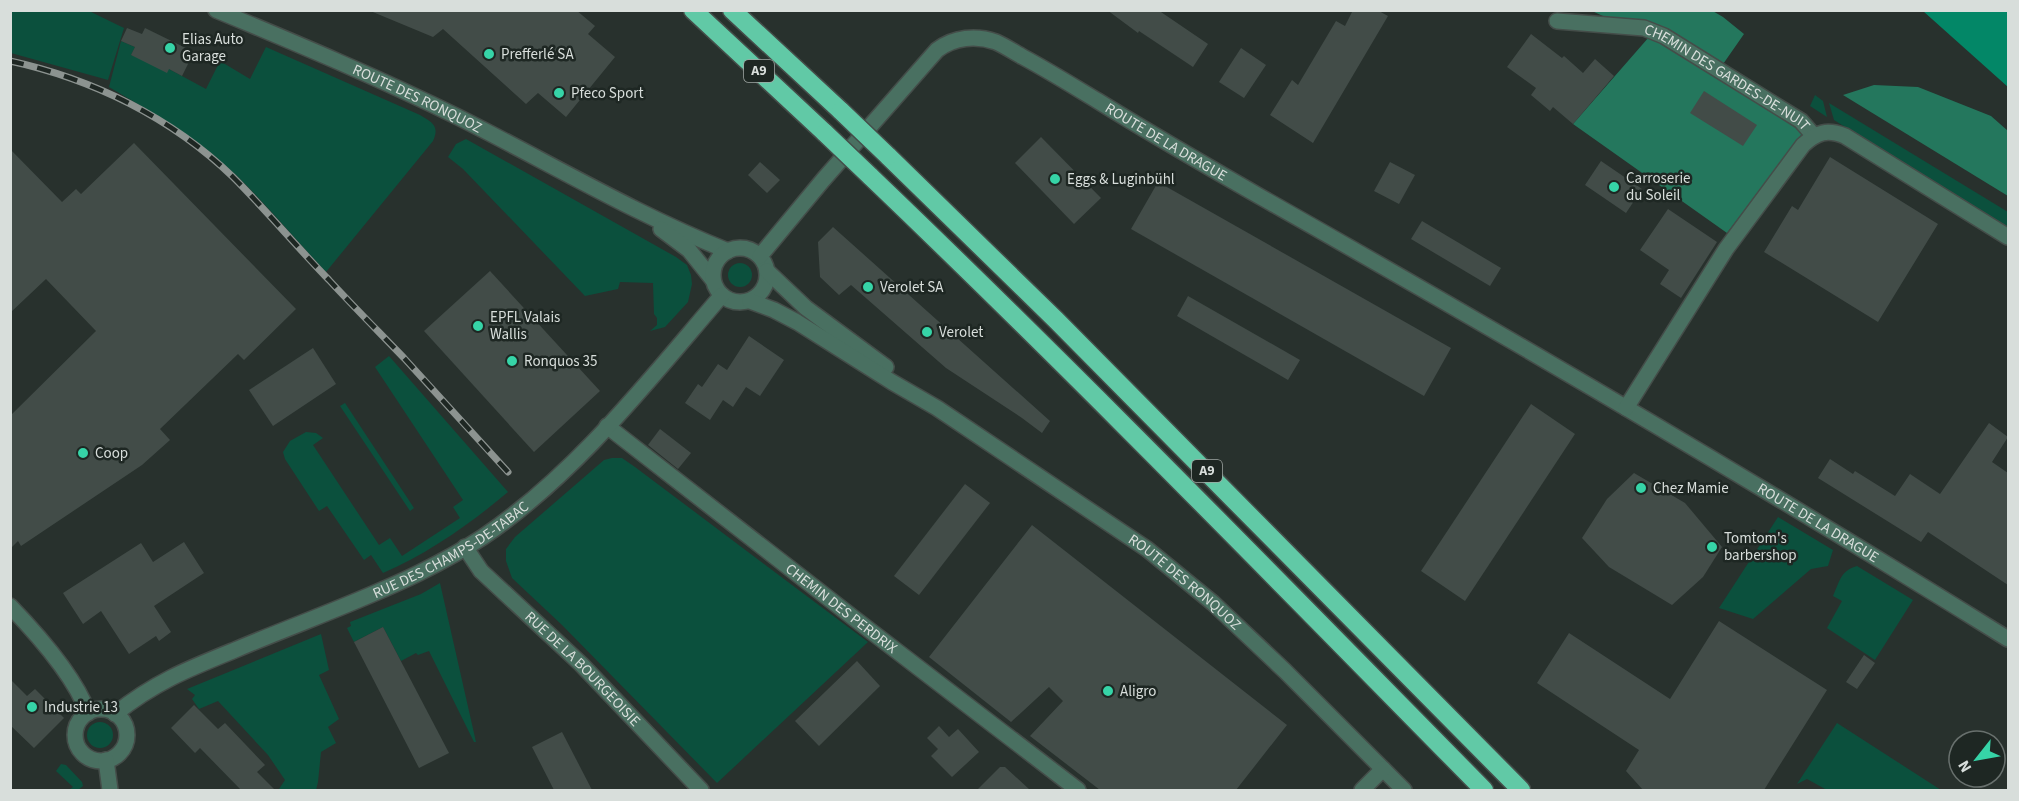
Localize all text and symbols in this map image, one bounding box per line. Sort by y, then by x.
street label: CHEMIN DES GARDES-DE-NUIT [1641,19,1815,135]
place label: Elias Auto Garage [182,29,243,67]
marker: Elias Auto Garage [163,41,177,55]
place label: Prefferlé SA [501,44,574,65]
marker: Prefferlé SA [482,47,496,61]
street label: ROUTE DES RONQUOZ [349,59,486,138]
road number: A9 [744,60,774,82]
place label: Pfeco Sport [571,83,644,104]
marker: Pfeco Sport [552,86,566,100]
street label: ROUTE DE LA DRAGUE [1101,97,1231,186]
place label: Carroserie du Soleil [1626,168,1691,206]
place label: Eggs & Luginbühl [1067,169,1175,190]
marker: Eggs & Luginbühl [1048,172,1062,186]
marker: Carroserie du Soleil [1607,180,1621,194]
place label: Verolet SA [880,277,944,298]
marker: Verolet SA [861,280,875,294]
place label: EPFL Valais Wallis [490,307,560,345]
marker: EPFL Valais Wallis [471,319,485,333]
place label: Verolet [939,322,983,343]
marker: Verolet [920,325,934,339]
place label: Ronquos 35 [524,351,598,372]
marker: Ronquos 35 [505,354,519,368]
place label: Coop [95,443,128,464]
marker: Coop [76,446,90,460]
road number: A9 [1192,460,1222,482]
place label: Chez Mamie [1653,478,1729,499]
street label: ROUTE DE LA DRAGUE [1753,478,1883,568]
marker: Chez Mamie [1634,481,1648,495]
street label: RUE DES CHAMPS-DE-TABAC [369,496,534,603]
place label: Tomtom's barbershop [1724,528,1797,566]
street label: ROUTE DES RONQUOZ [1124,529,1246,635]
marker: Tomtom's barbershop [1705,540,1719,554]
street label: CHEMIN DES PERDRIX [781,558,902,659]
street label: RUE DE LA BOURGEOISIE [520,606,646,731]
place label: Aligro [1120,681,1156,702]
marker: Aligro [1101,684,1115,698]
place label: Industrie 13 [44,697,118,718]
marker: Industrie 13 [25,700,39,714]
north arrow [1947,729,2007,789]
text: N [1953,756,1977,776]

